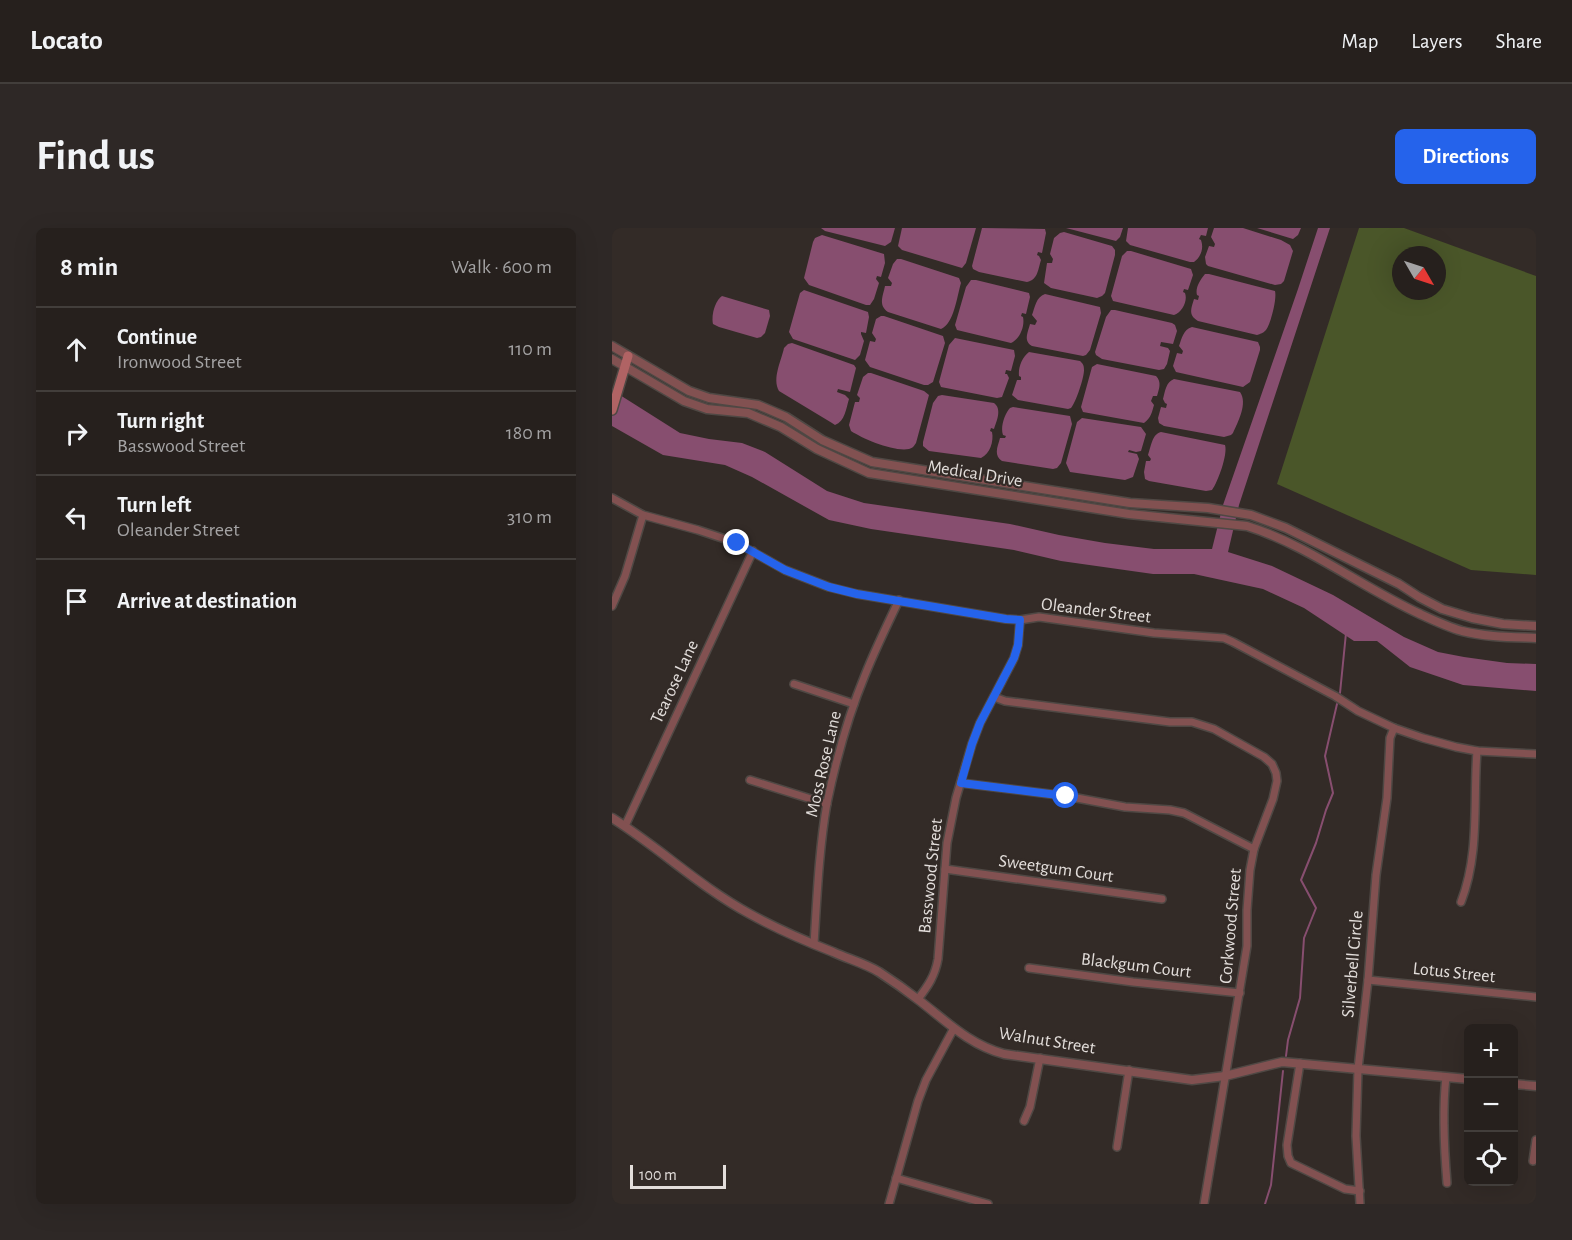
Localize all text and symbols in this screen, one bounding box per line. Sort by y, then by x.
text: Locato [30,27,103,55]
text: Map [1342,31,1378,52]
text: Layers [1411,31,1462,52]
text: Share [1495,31,1542,52]
button: Directions [1395,129,1536,184]
text: Find us [36,135,155,177]
north arrow [1392,246,1446,300]
text: 8 min [60,254,118,280]
text: Walk · 600 m [451,257,552,277]
text: Continue [117,326,197,348]
icon: ahead [60,333,93,366]
text: 110 m [508,339,552,359]
text: Ironwood Street [117,352,242,372]
text: Turn right [117,410,204,432]
icon: right [60,417,93,450]
text: 180 m [506,423,552,443]
text: Basswood Street [117,436,245,456]
street label: Medical Drive [926,458,1024,490]
text: Turn left [117,494,191,516]
icon: left [60,501,93,534]
text: 310 m [507,507,552,527]
text: Oleander Street [117,520,240,540]
route end [723,529,749,555]
icon: arrive [60,585,93,618]
text: Arrive at destination [117,590,297,612]
street label: Oleander Street [1040,595,1152,627]
street label: Tearose Lane [648,637,702,727]
street label: Moss Rose Lane [803,709,845,819]
route start [1052,782,1078,808]
street label: Basswood Street [916,817,946,934]
street label: Sweetgum Court [998,852,1115,886]
street label: Corkwood Street [1217,867,1245,985]
street label: Silverbell Circle [1339,910,1367,1018]
street label: Blackgum Court [1080,950,1192,982]
street label: Lotus Street [1412,960,1496,986]
street label: Walnut Street [997,1024,1097,1058]
map controls [1464,1024,1518,1186]
button: + [1464,1024,1518,1078]
button: − [1464,1078,1518,1132]
button: locate [1464,1132,1518,1186]
scale bar [630,1162,726,1190]
text: 100 m [639,1167,677,1183]

